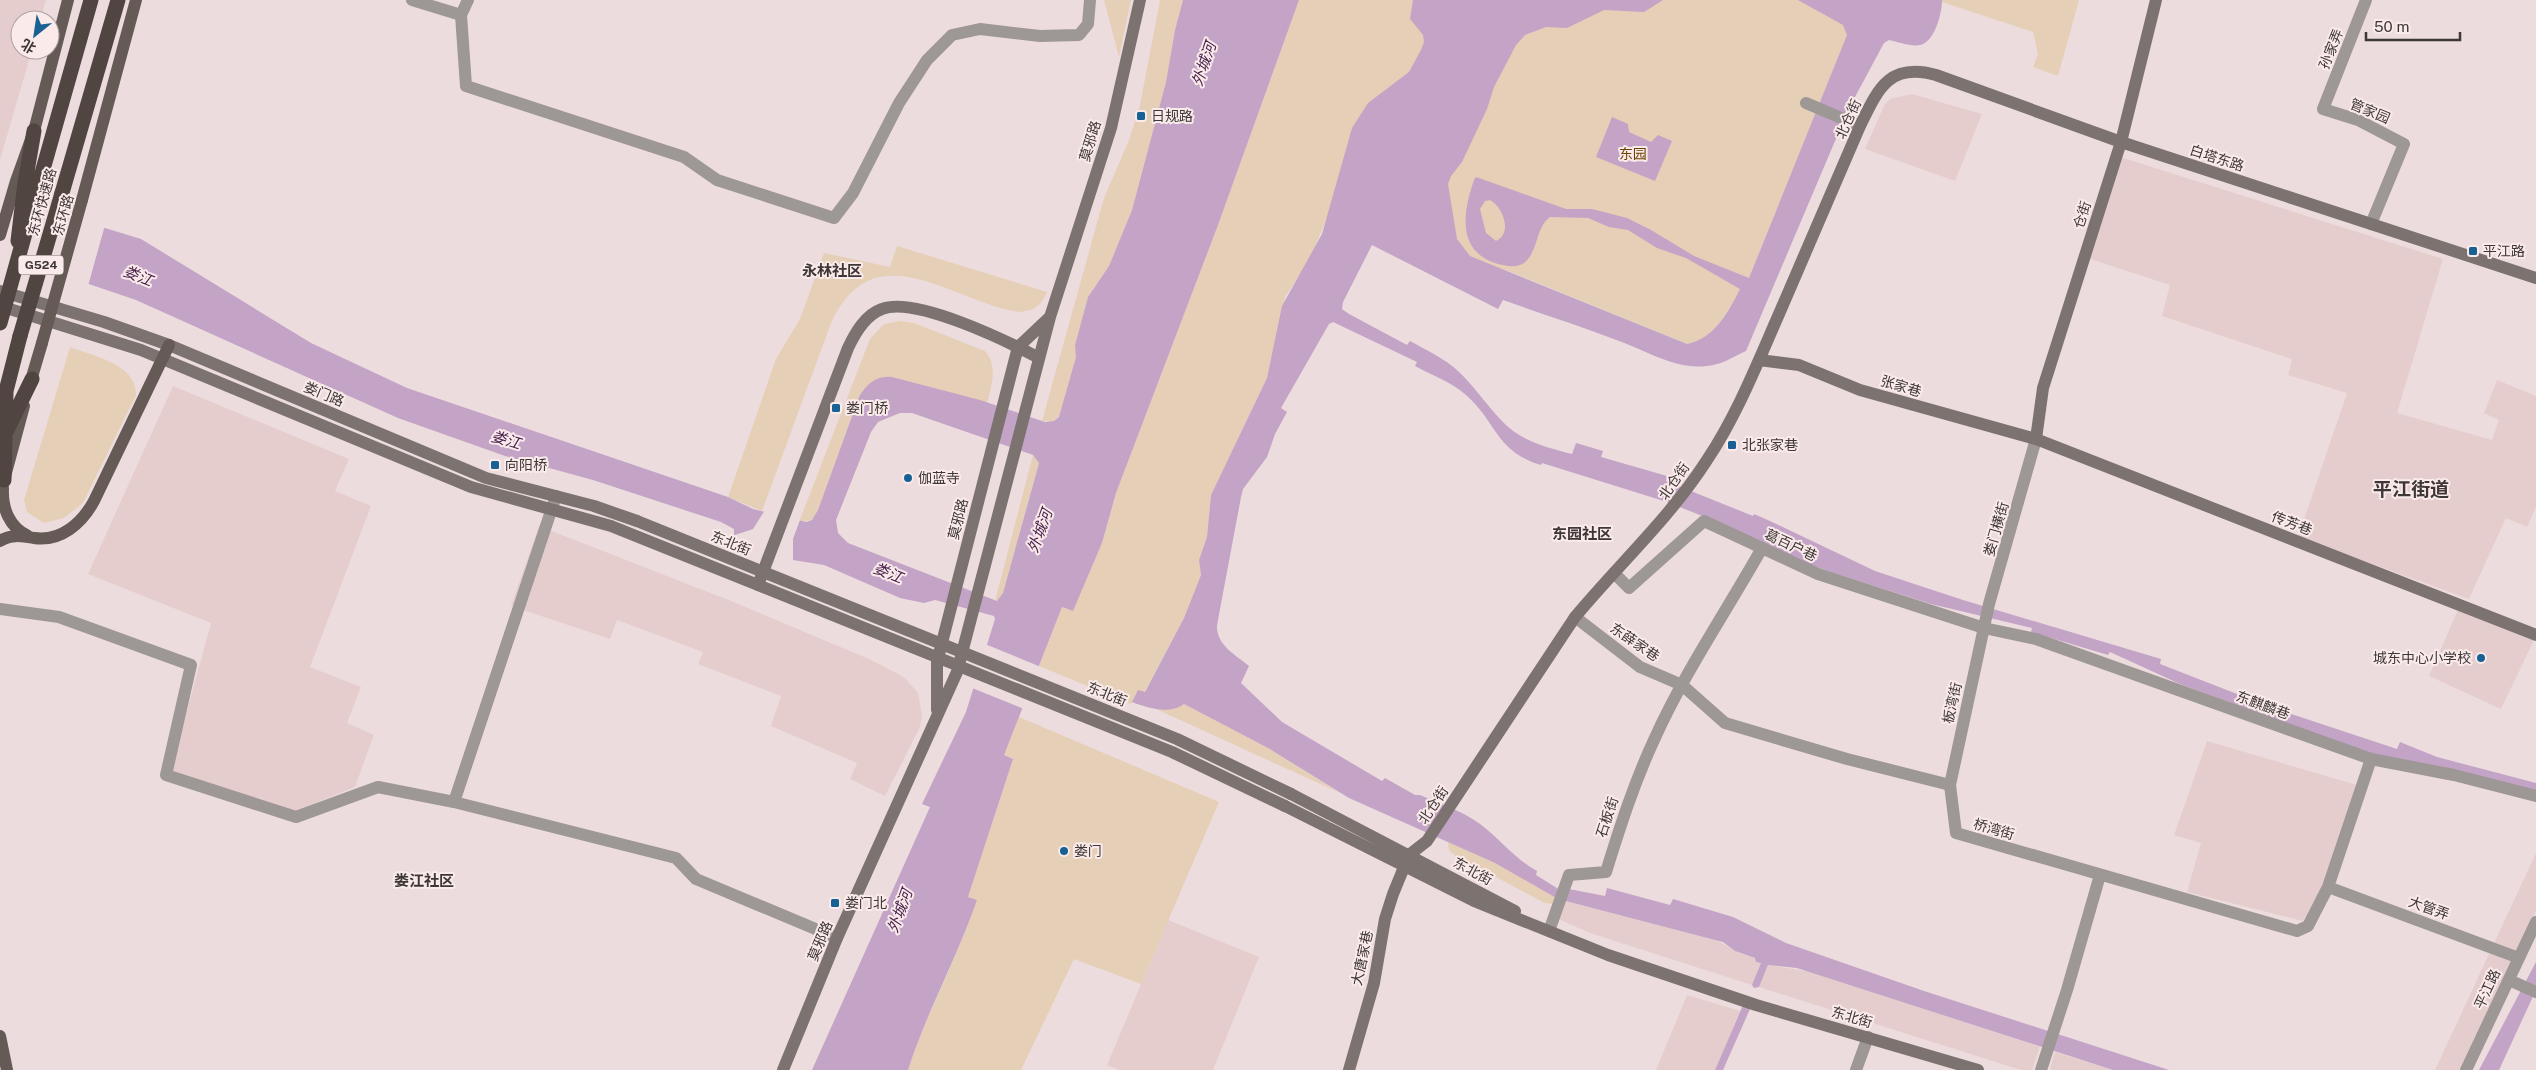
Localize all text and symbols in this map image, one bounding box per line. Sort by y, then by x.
north arrow [10,10,60,60]
scale bar [2366,10,2460,42]
text: 50 m [2374,18,2409,35]
street label: 孙家弄 [2316,27,2346,71]
text: 北 [18,36,39,57]
water label: 外城河 [1188,37,1220,88]
street label: 管家园 [2348,95,2392,127]
street label: 北仓街 [1832,97,1864,141]
place label: 日规路 [1151,108,1193,124]
marker: 日规路 [1135,110,1147,122]
street label: 莫邪路 [1076,119,1104,163]
street label: 白塔东路 [2188,142,2246,174]
park label: 东园 [1619,146,1647,162]
street label: 东环快速路 [25,166,59,238]
street label: 东环路 [50,193,76,237]
street label: 仓街 [2070,199,2094,231]
place label: 平江路 [2483,243,2525,259]
marker: 平江路 [2467,245,2479,257]
road number: G524 [18,256,64,274]
water label: 娄江 [121,262,157,290]
district label: 永林社区 [802,262,862,279]
street label: 张家巷 [1879,372,1923,400]
street label: 娄门路 [302,378,346,410]
place label: 娄门桥 [846,400,888,416]
marker: 娄门桥 [830,402,842,414]
water label: 娄江 [489,427,525,453]
place label: 北张家巷 [1742,437,1798,453]
marker: 北张家巷 [1726,439,1738,451]
place label: 向阳桥 [505,457,547,473]
marker: 向阳桥 [489,459,501,471]
street label: 北仓街 [1655,459,1693,503]
place label: 伽蓝寺 [918,470,960,486]
marker: 伽蓝寺 [902,472,914,484]
district label: 平江街道 [2373,478,2449,500]
street label: 莫邪路 [945,497,971,541]
street label: 娄门横街 [1981,500,2011,558]
water label: 外城河 [1024,504,1056,555]
street label: 传芳巷 [2270,508,2314,538]
district label: 东园社区 [1552,525,1612,542]
street label: 葛百户巷 [1762,526,1820,564]
street label: 东北街 [709,528,753,558]
water label: 娄江 [871,559,907,587]
street label: 东薛家巷 [1607,620,1663,664]
place label: 城东中心小学校 [2373,650,2471,666]
marker: 城东中心小学校 [2475,652,2487,664]
street label: 东北街 [1085,679,1129,709]
street label: 板湾街 [1939,681,1965,725]
street label: 东麒麟巷 [2234,688,2292,722]
street label: 北仓街 [1415,783,1451,827]
street label: 石板街 [1593,795,1621,839]
street label: 桥湾街 [1972,816,2016,842]
place label: 娄门 [1074,843,1102,859]
marker: 娄门 [1058,845,1070,857]
street label: 东北街 [1451,854,1495,888]
district label: 娄江社区 [394,872,454,889]
water label: 外城河 [884,884,916,935]
street label: 大管弄 [2407,893,2451,923]
place label: 娄门北 [845,895,887,911]
marker: 娄门北 [829,897,841,909]
street label: 莫邪路 [804,919,836,963]
street label: 大唐家巷 [1348,929,1376,987]
street label: 平江路 [2471,967,2503,1011]
street label: 东北街 [1830,1004,1874,1030]

